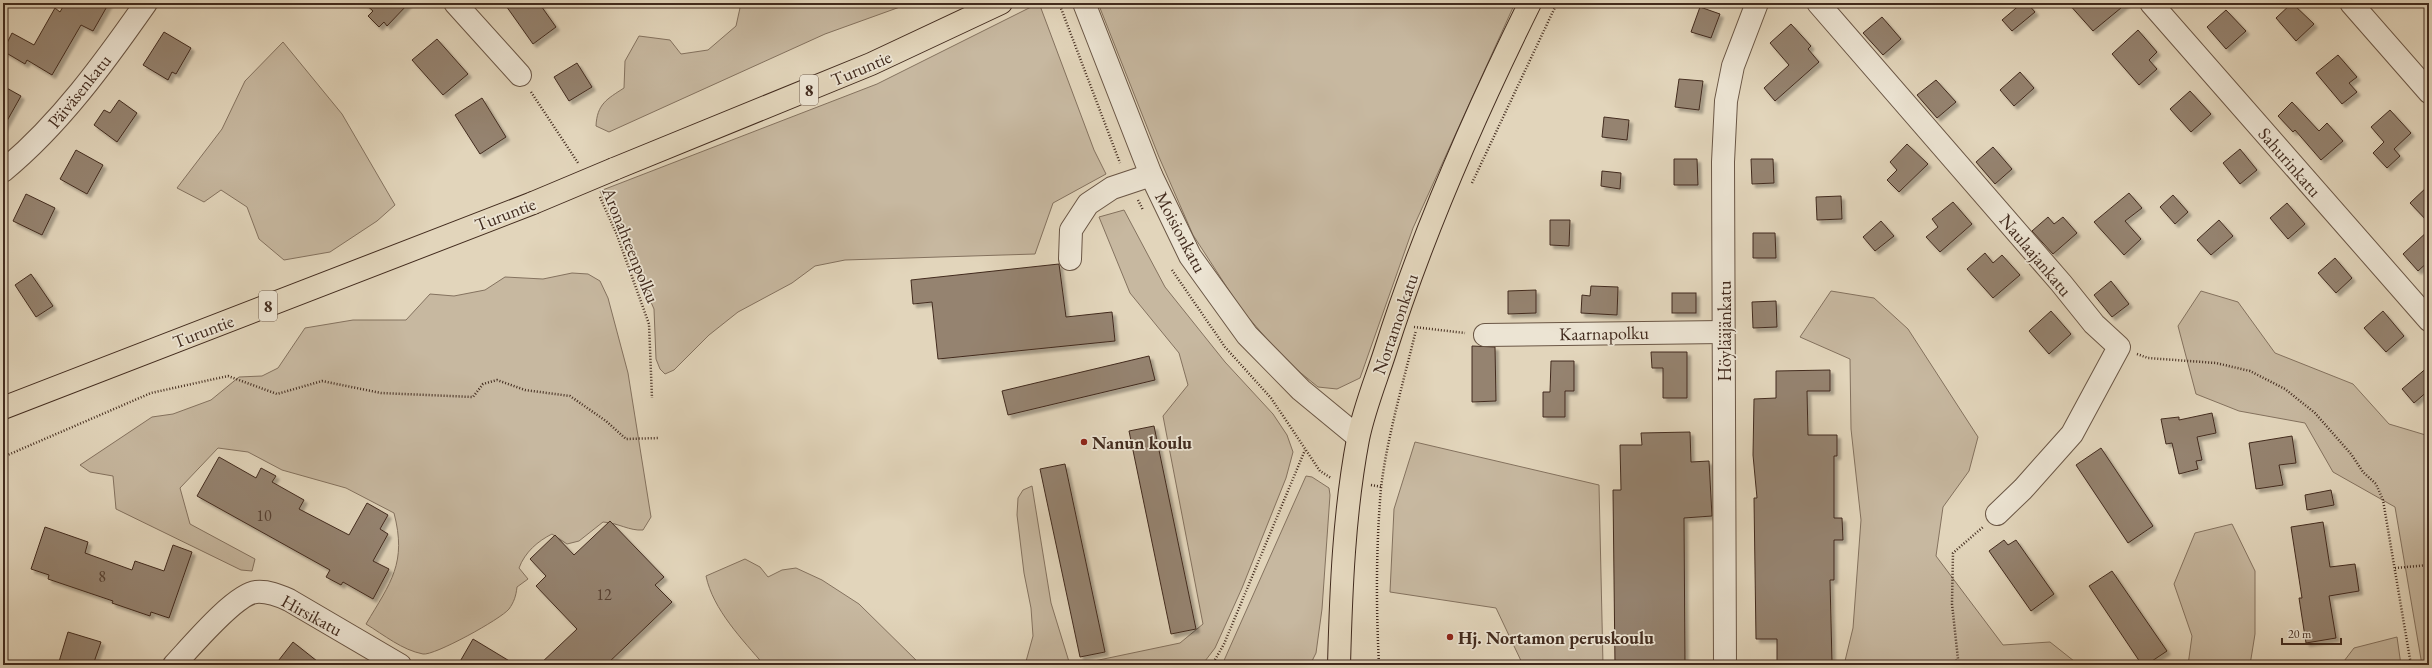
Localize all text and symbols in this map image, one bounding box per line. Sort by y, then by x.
street label: Turuntie [827,45,895,91]
street label: Päiväsenkatu [42,49,116,133]
road number: 8 [800,75,818,105]
street label: Sahurinkatu [2253,122,2327,202]
street label: Aronahteenpolku [597,183,665,307]
street label: Moisionkatu [1150,187,1212,277]
street label: Turuntie [471,192,539,236]
street label: Naulaajankatu [1995,209,2078,301]
street label: Nortamonkatu [1367,270,1423,377]
street label: Höylääjänkatu [1713,280,1736,381]
road number: 8 [259,291,277,321]
street label: Turuntie [169,309,237,353]
street label: Kaarnapolku [1559,321,1649,345]
place label: Nanun koulu [1092,431,1192,454]
marker: Nanun koulu [1079,437,1089,447]
house number: 10 [256,505,272,526]
house number: 8 [98,566,106,587]
house number: 12 [596,584,612,605]
street label: Hirsikatu [278,589,347,641]
scale bar [2282,620,2341,646]
place label: Hj. Nortamon peruskoulu [1458,626,1654,649]
text: 20 m [2288,626,2312,642]
marker: Hj. Nortamon peruskoulu [1445,632,1455,642]

